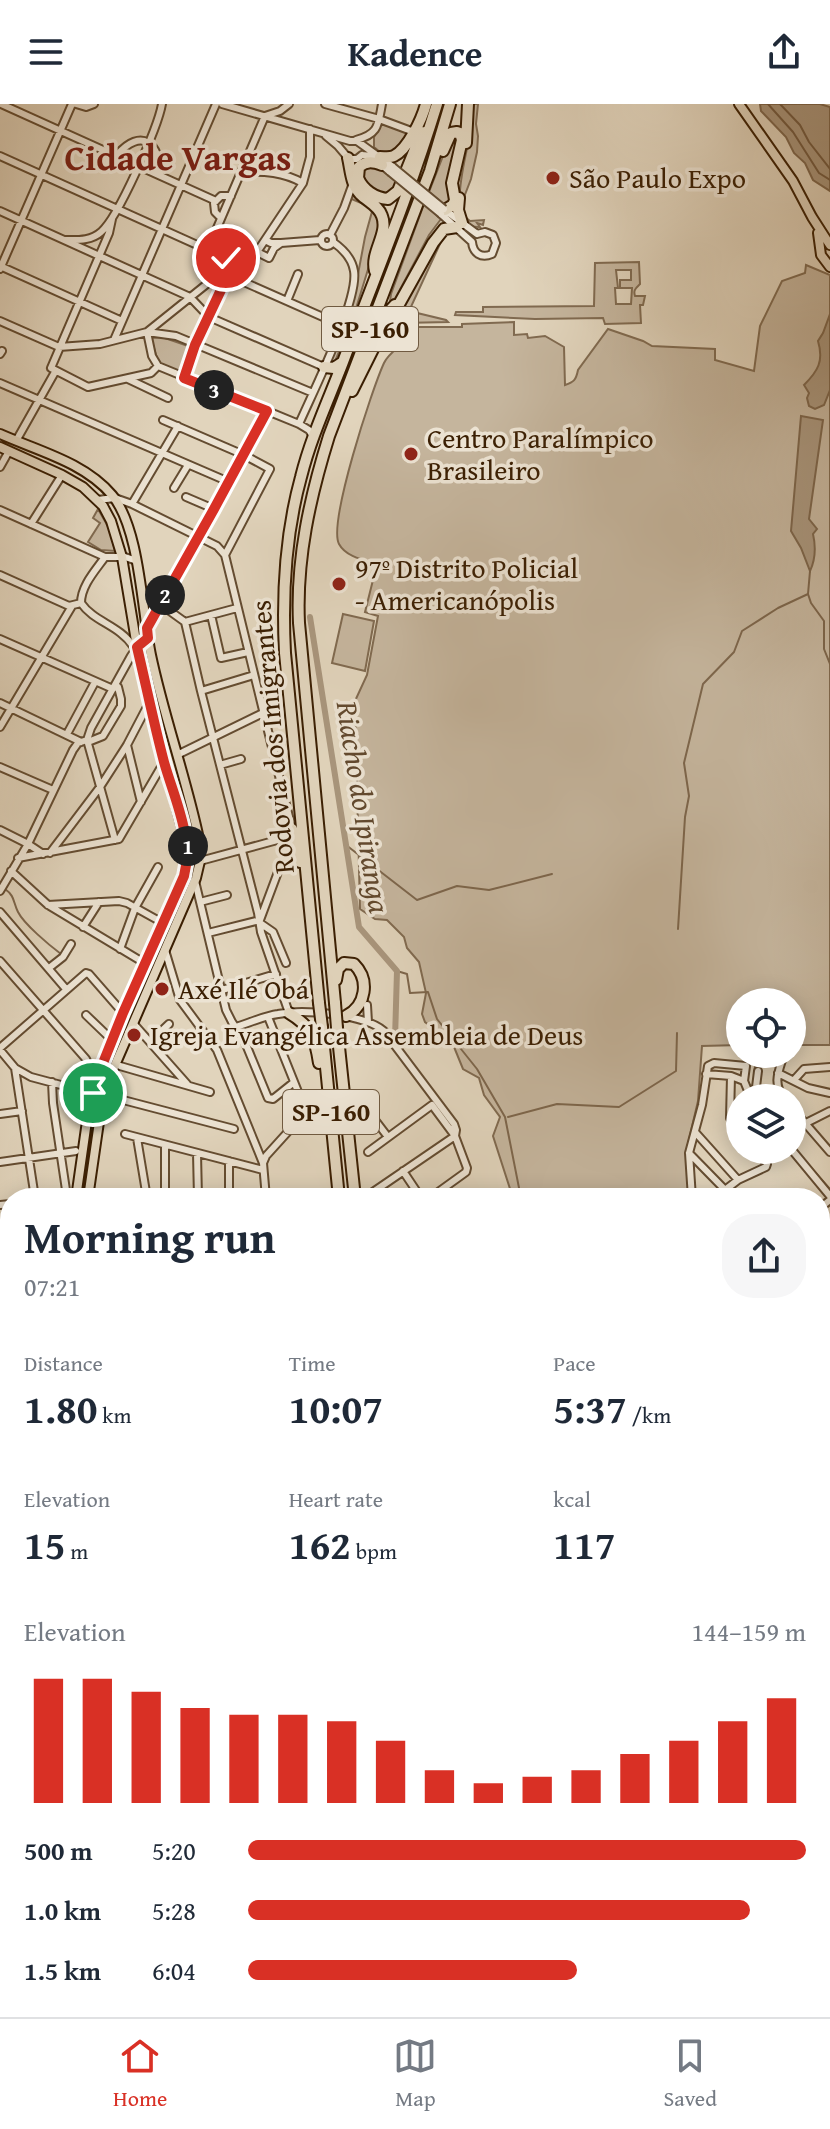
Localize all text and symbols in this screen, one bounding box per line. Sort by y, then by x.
text: Kadence [347,26,483,79]
icon: menu [24,30,68,74]
icon: share [762,30,806,74]
district label: Cidade Vargas [65,130,291,183]
place label: São Paulo Expo [569,157,746,198]
marker: São Paulo Expo [544,169,562,187]
pin [192,224,260,292]
icon: check [204,236,248,280]
road number: SP-160 [322,307,418,351]
pin: 3 [194,370,234,410]
text: 3 [208,374,220,406]
place label: Centro Paralímpico Brasileiro [427,417,654,490]
marker: Centro Paralímpico Brasileiro [402,445,420,463]
place label: 97º Distrito Policial - Americanópolis [355,547,578,620]
pin: 2 [145,575,185,615]
marker: 97º Distrito Policial - Americanópolis [330,575,348,593]
text: 2 [159,579,171,611]
street label: Rodovia dos Imigrantes [239,599,304,876]
water label: Riacho do Ipiranga [325,697,402,916]
pin: 1 [168,826,208,866]
text: 1 [182,830,194,862]
place label: Axé Ilé Obá [178,968,310,1009]
marker: Axé Ilé Obá [153,980,171,998]
map controls [726,988,806,1164]
button: locate [726,988,806,1068]
place label: Igreja Evangélica Assembleia de Deus [150,1014,583,1055]
marker: Igreja Evangélica Assembleia de Deus [125,1026,143,1044]
pin [59,1059,127,1127]
icon: arrive [71,1071,115,1115]
button: layers [726,1084,806,1164]
road number: SP-160 [283,1090,379,1134]
text: Morning run [24,1205,275,1269]
button: share [722,1214,806,1298]
text: 07:21 [24,1267,80,1306]
text: Distance [24,1347,103,1379]
text: Time [289,1347,335,1379]
text: Pace [553,1347,596,1379]
text: 1.80 [24,1379,97,1438]
text: 10:07 [289,1379,383,1438]
text: 5:37 [553,1379,627,1438]
text: km [97,1399,131,1431]
text: /km [627,1399,671,1431]
text: Elevation [24,1483,110,1515]
text: Heart rate [289,1483,383,1515]
text: kcal [553,1483,591,1515]
text: 15 [24,1515,65,1574]
text: 162 [289,1515,351,1574]
text: 117 [553,1515,616,1574]
text: m [65,1535,88,1567]
text: bpm [351,1535,397,1567]
text: Elevation [24,1612,126,1651]
text: 144–159 m [692,1612,806,1651]
text: 500 m [24,1831,92,1870]
text: 5:20 [152,1831,196,1870]
text: 1.0 km [24,1891,101,1930]
text: 5:28 [152,1891,196,1930]
text: 1.5 km [24,1951,101,1990]
text: 6:04 [152,1951,196,1990]
tab: Home [113,2034,167,2114]
tab: Map [393,2034,437,2114]
tab: Saved [664,2034,717,2114]

